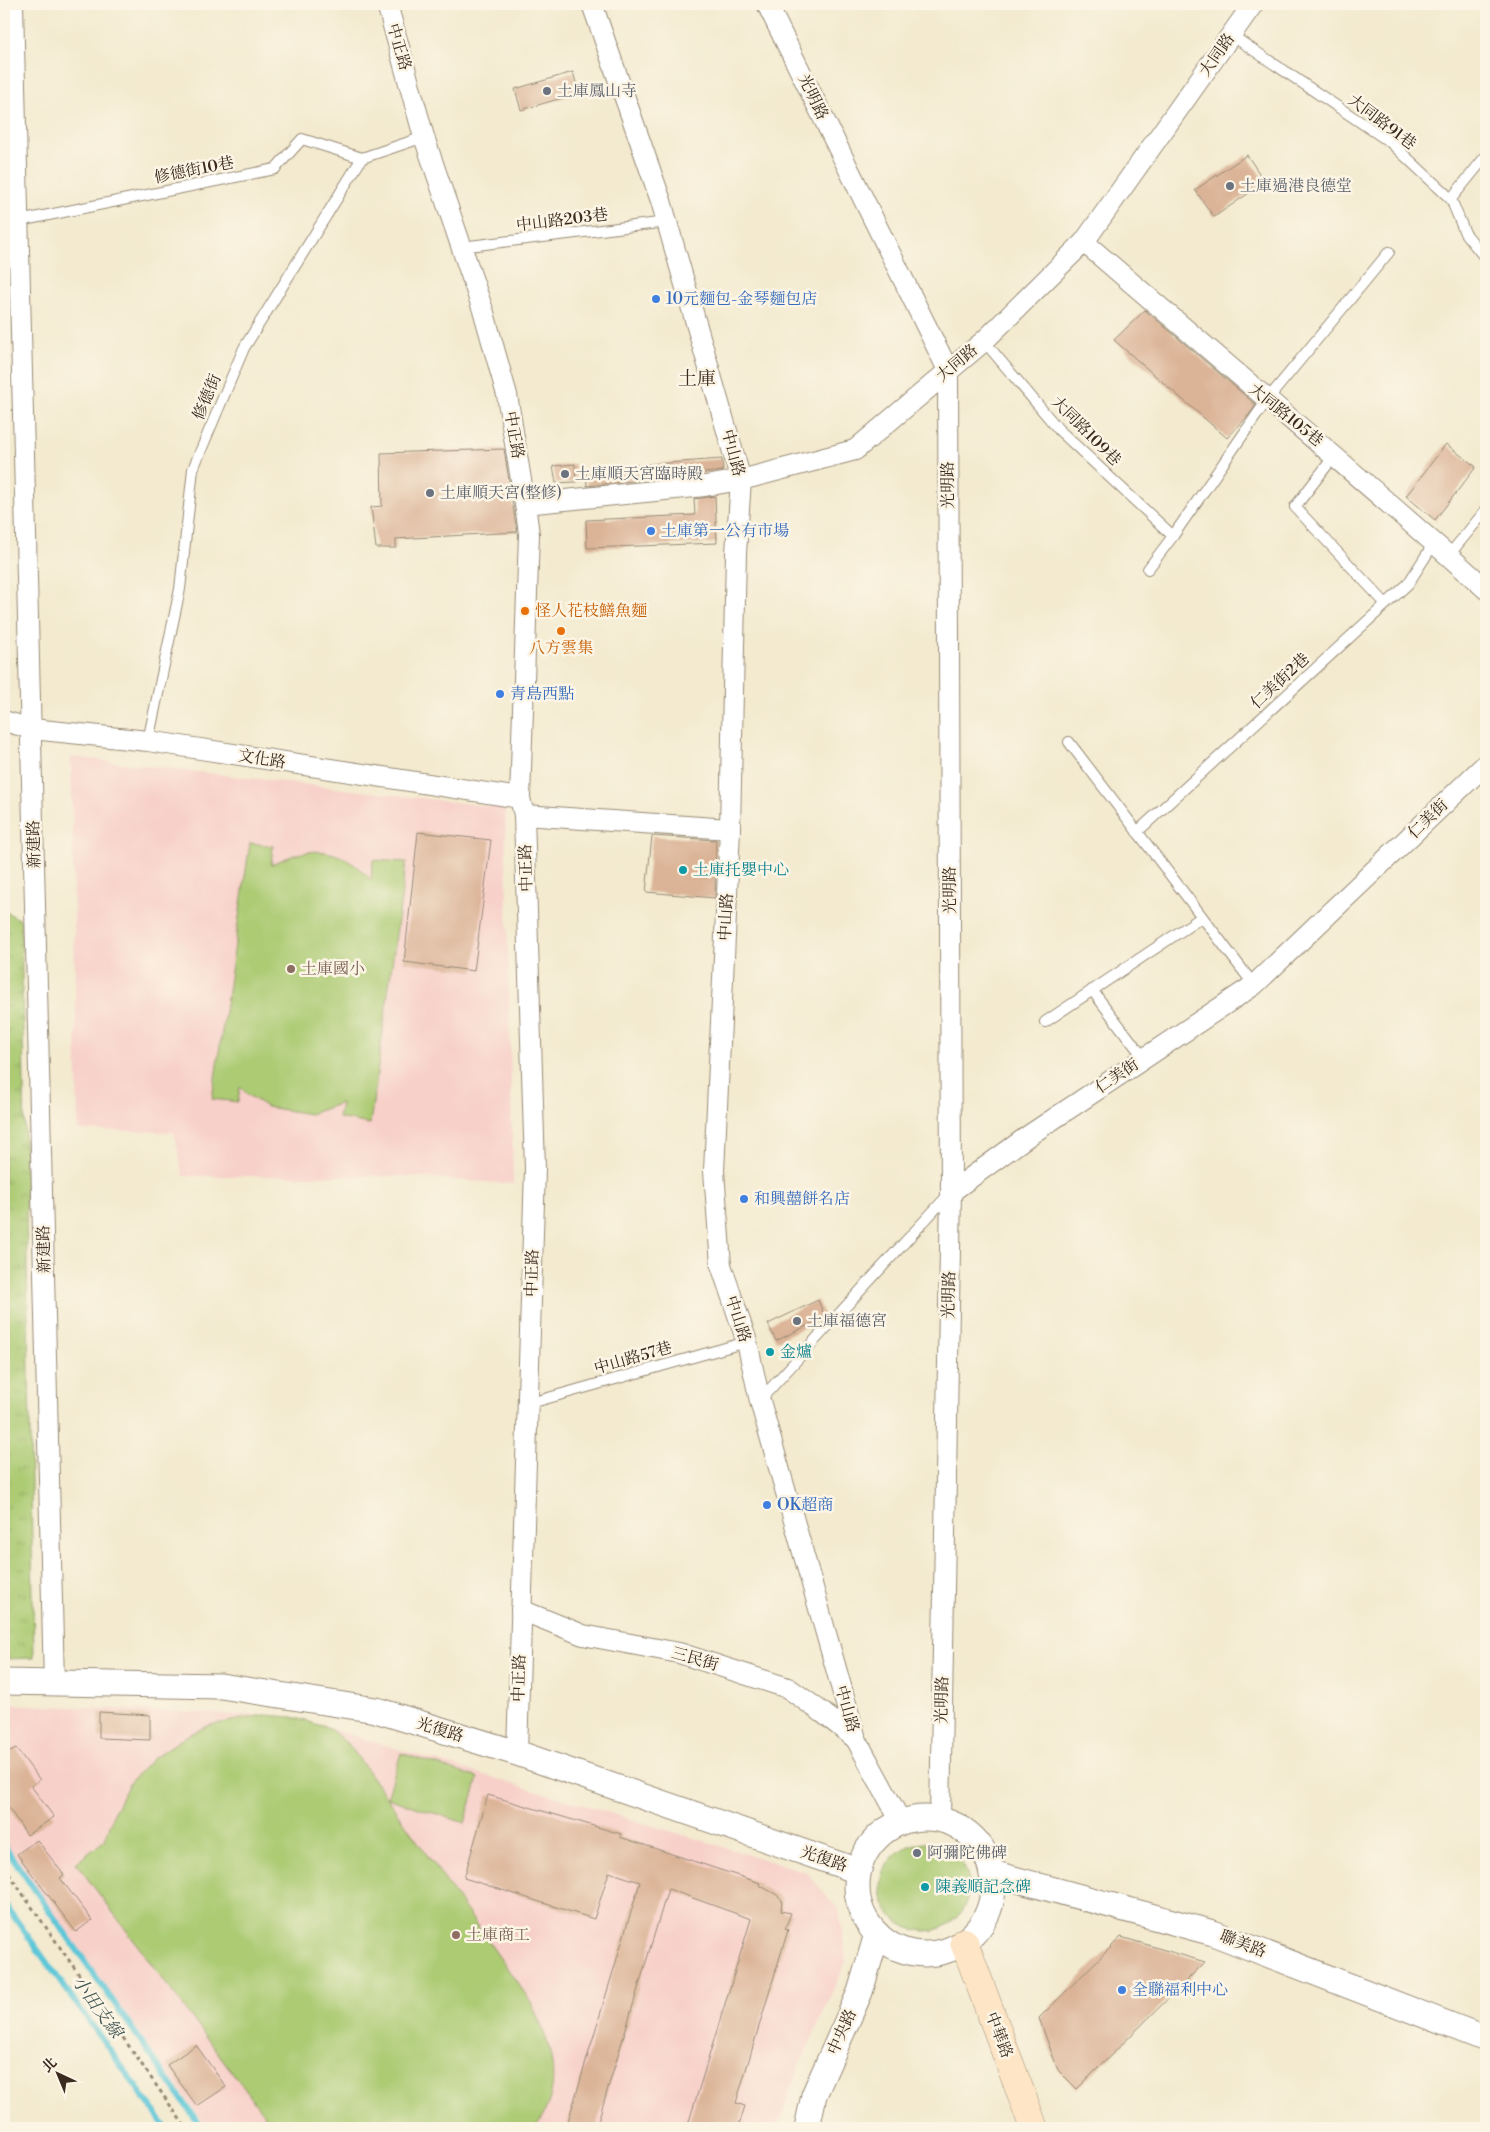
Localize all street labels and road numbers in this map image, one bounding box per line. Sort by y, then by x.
street label: 中正路 [383,21,415,73]
street label: 大同路 [1195,30,1239,80]
street label: 光明路 [793,71,833,123]
street label: 大同路91巷 [1344,90,1420,154]
street label: 修德街10巷 [152,152,236,188]
street label: 中山路203巷 [515,204,609,236]
street label: 大同路 [932,340,982,386]
street label: 修德街 [188,371,226,423]
street label: 大同路105巷 [1245,379,1327,451]
street label: 大同路109巷 [1047,392,1125,470]
street label: 中正路 [500,410,528,460]
street label: 中山路 [717,427,749,479]
street label: 光明路 [938,461,958,509]
street label: 仁美街2巷 [1246,649,1314,713]
street label: 文化路 [237,745,287,773]
street label: 仁美街 [1404,795,1452,843]
street label: 新建路 [24,820,44,868]
street label: 中正路 [515,844,537,892]
street label: 光明路 [940,866,960,914]
street label: 中山路 [715,893,737,941]
street label: 仁美街 [1092,1054,1142,1098]
street label: 新建路 [34,1225,54,1273]
street label: 中正路 [521,1249,543,1297]
street label: 光明路 [939,1271,959,1319]
street label: 中山路 [721,1293,755,1345]
street label: 中山路57巷 [592,1337,674,1379]
street label: 三民街 [669,1643,721,1675]
street label: 中正路 [508,1654,530,1702]
street label: 光明路 [932,1676,952,1724]
street label: 中山路 [831,1683,863,1735]
street label: 光復路 [414,1713,466,1747]
street label: 光復路 [798,1842,850,1876]
street label: 聯美路 [1217,1926,1269,1962]
street label: 中央路 [823,2006,861,2058]
street label: 中華路 [981,2009,1017,2061]

